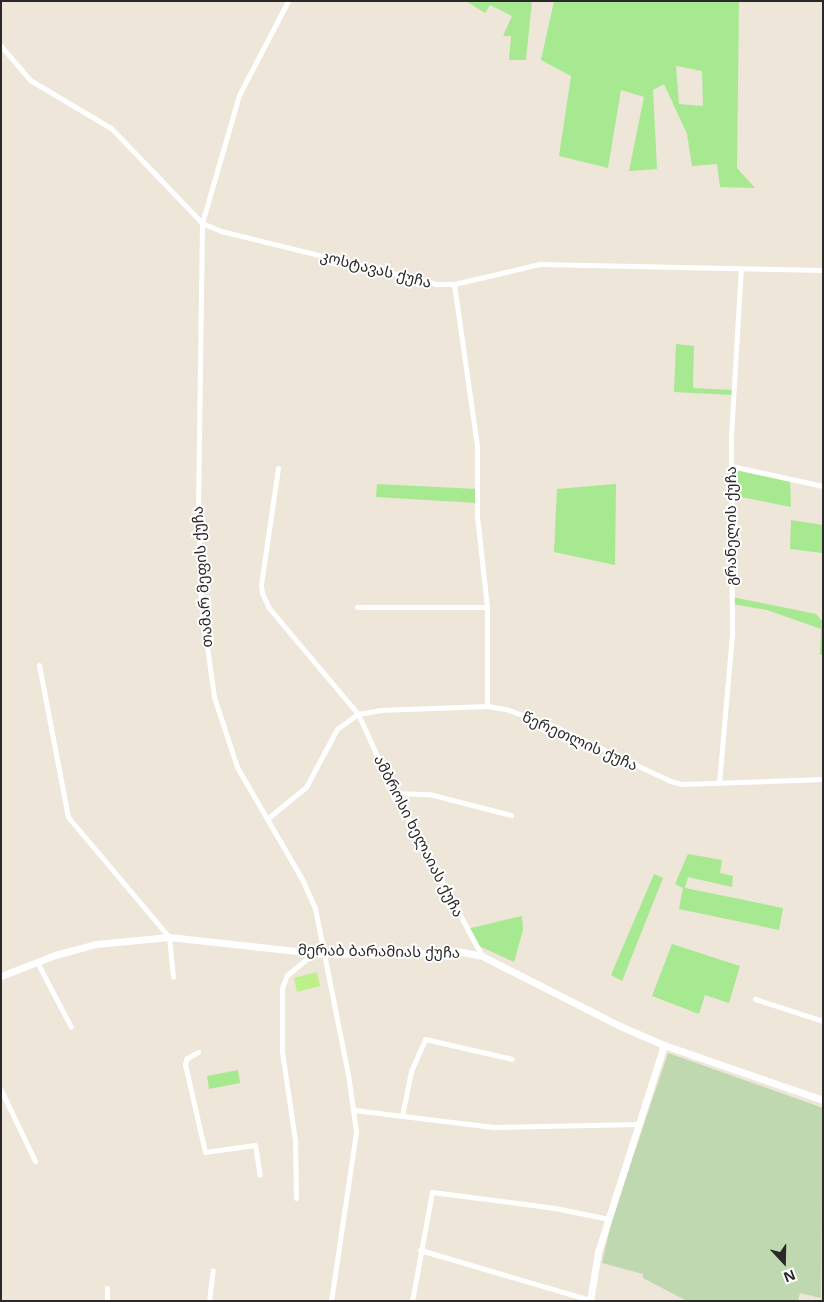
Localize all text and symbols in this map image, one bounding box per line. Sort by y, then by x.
street label: კოსტავას ქუჩა [319,247,433,291]
street label: გრანელის ქუჩა [722,466,740,586]
street label: თამარ მეფის ქუჩა [188,506,216,648]
street label: წერეთლის ქუჩა [519,707,641,775]
street label: ამბროსი ხელაიას ქუჩა [370,752,468,920]
street label: მერაბ ბარამიას ქუჩა [298,941,460,961]
north arrow [759,1237,809,1287]
text: N [781,1266,798,1287]

